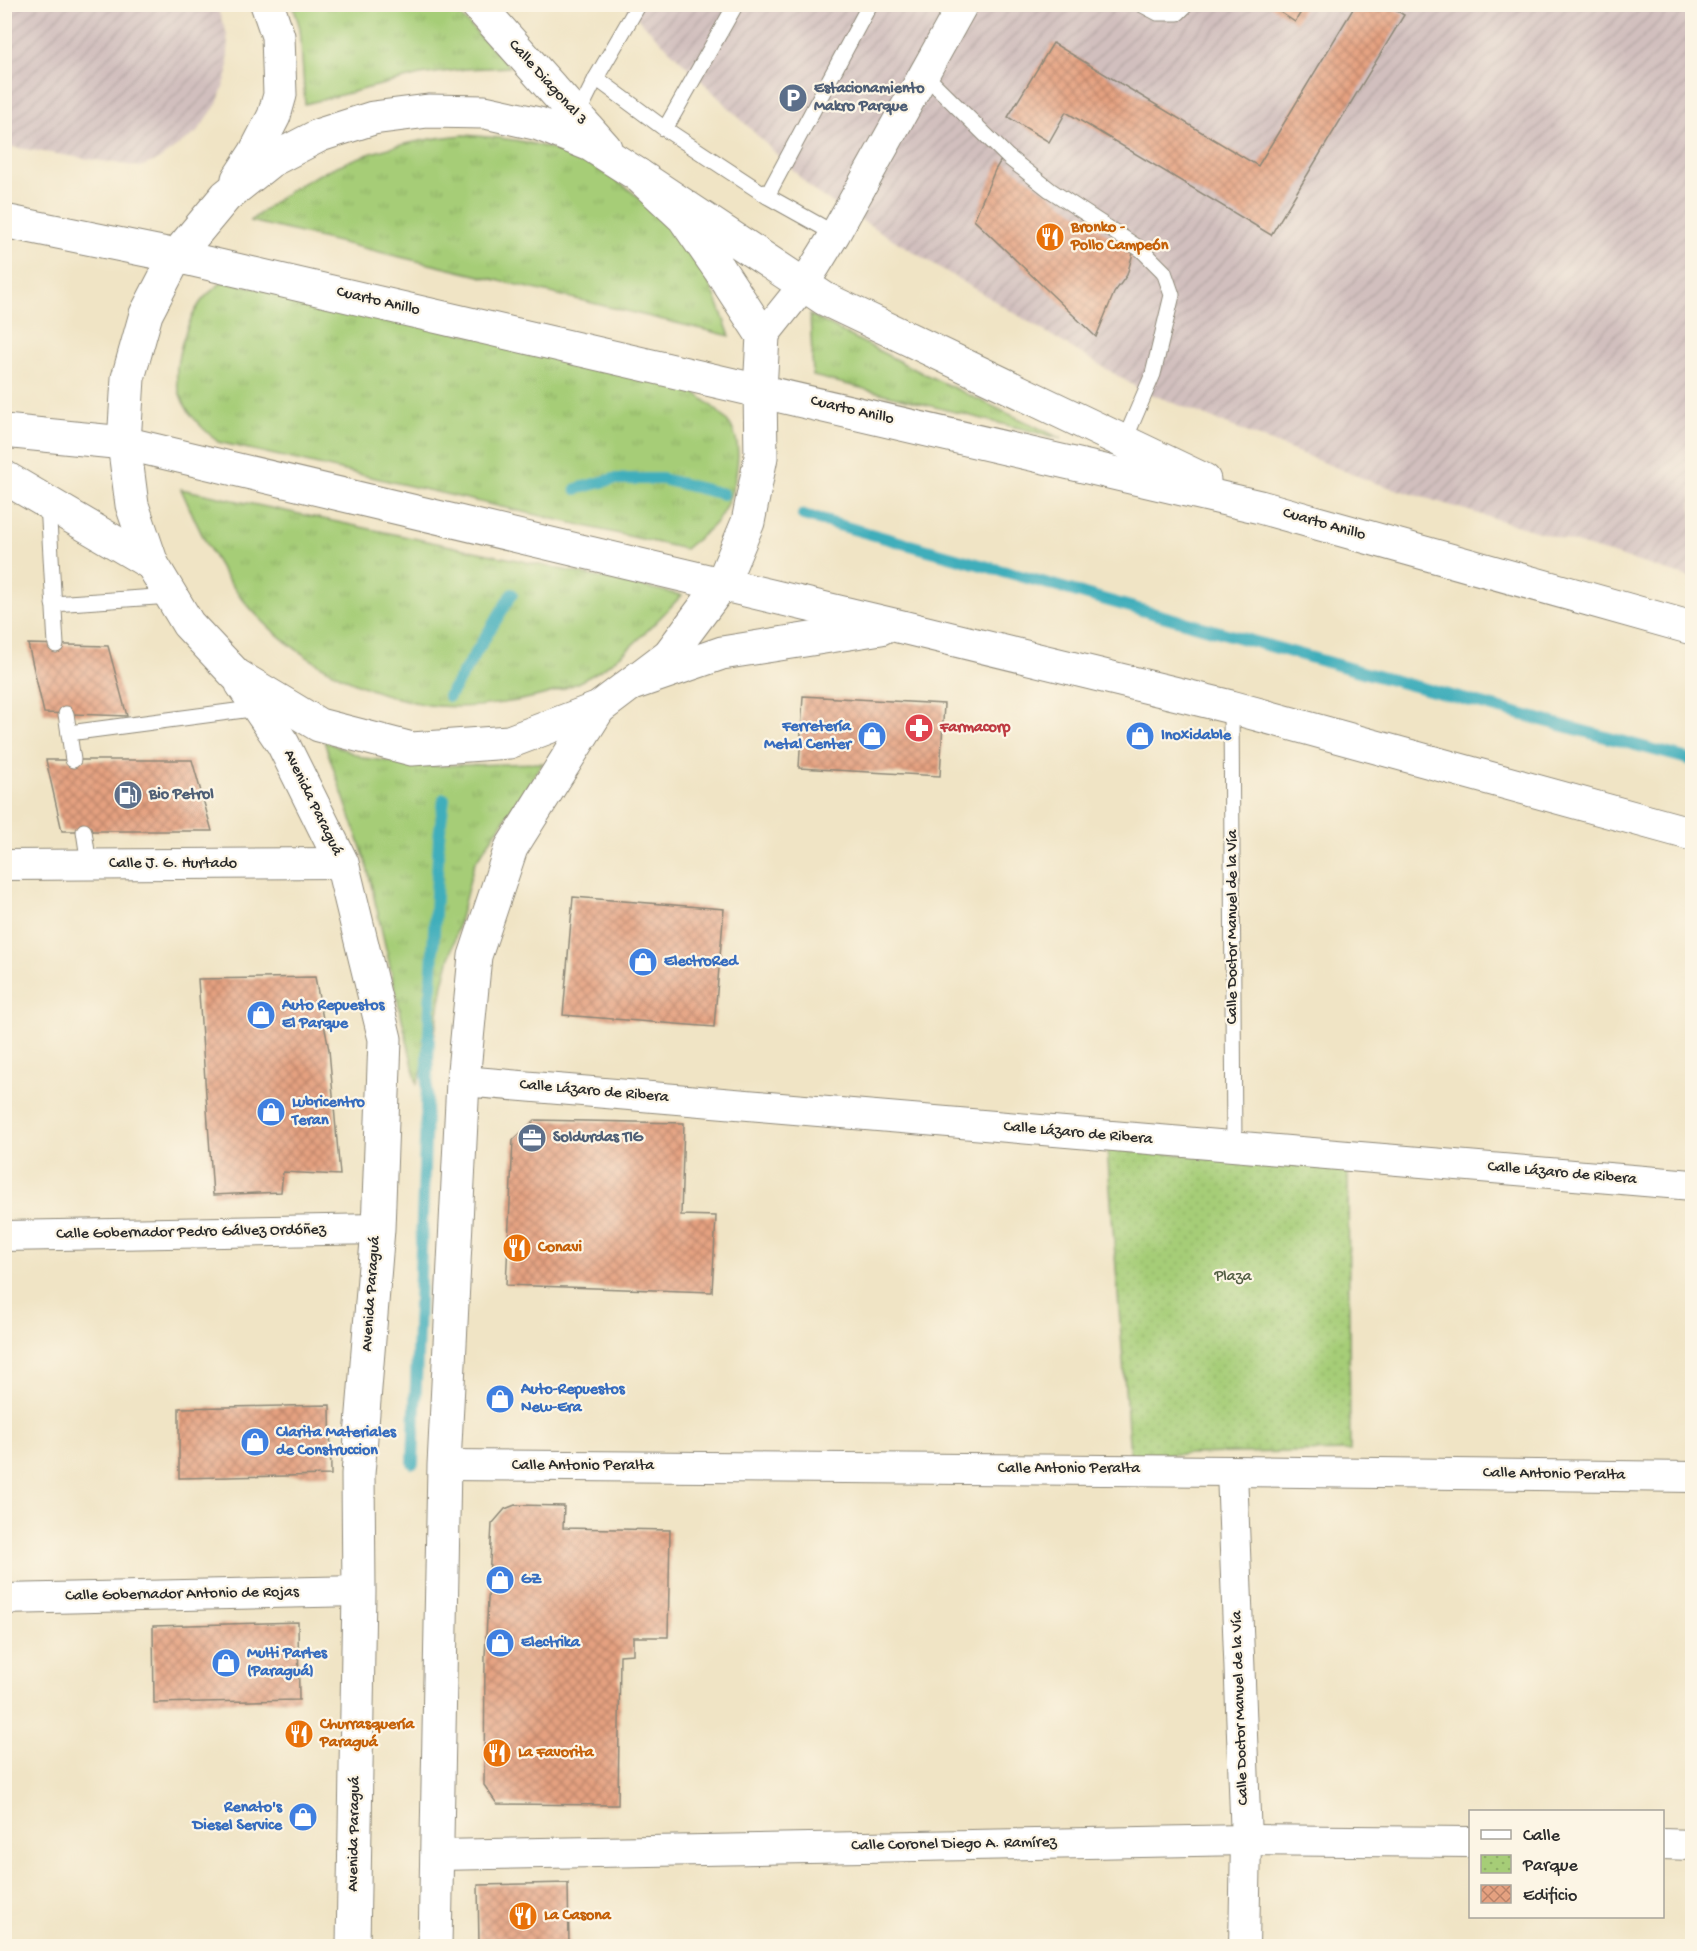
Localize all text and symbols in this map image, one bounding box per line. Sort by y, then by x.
street label: Calle Diagonal 3 [503,36,591,130]
place label: Estacionamiento Makro Parque [814,80,925,117]
parking icon: Estacionamiento Makro Parque [777,82,809,114]
place label: Bronko - Pollo Campeón [1070,219,1169,256]
restaurant icon: Bronko - Pollo Campeón [1034,221,1066,253]
street label: Cuarto Anillo [334,283,422,321]
street label: Cuarto Anillo [808,392,896,430]
street label: Cuarto Anillo [1280,504,1368,546]
pharmacy icon: Farmacorp [903,712,935,744]
place label: Ferretería Metal Center [764,718,853,755]
place label: Farmacorp [939,719,1010,738]
shop icon: Ferretería Metal Center [856,720,888,752]
shop icon: Inoxidable [1124,720,1156,752]
place label: Inoxidable [1161,727,1232,746]
street label: Avenida Paraguá [278,747,346,860]
fuel station icon: Bio Petrol [112,779,144,811]
place label: Bio Petrol [148,786,214,805]
street label: Calle Doctor Manuel de la Vía [1224,829,1243,1024]
street label: Calle J. G. Hurtado [109,855,237,874]
shop icon: ElectroRed [627,946,659,978]
place label: ElectroRed [664,953,739,972]
place label: Auto Repuestos El Parque [281,997,386,1034]
shop icon: Auto Repuestos El Parque [245,999,277,1031]
street label: Calle Lázaro de Ribera [519,1076,670,1108]
place label: Lubricentro Teran [290,1094,365,1131]
shop icon: Lubricentro Teran [255,1096,287,1128]
street label: Calle Lázaro de Ribera [1003,1118,1154,1150]
office icon: Soldurdas TIG [516,1122,548,1154]
place label: Soldurdas TIG [553,1129,644,1148]
street label: Calle Lázaro de Ribera [1487,1158,1638,1190]
street label: Calle Gobernador Pedro Gálvez Ordóñez [56,1221,327,1245]
restaurant icon: Conavi [501,1232,533,1264]
street label: Avenida Paraguá [358,1235,386,1352]
place label: Conavi [537,1239,583,1258]
park label: Plaza [1213,1268,1253,1287]
place label: Auto-Repuestos New-Era [520,1381,626,1418]
shop icon: Auto-Repuestos New-Era [484,1383,516,1415]
place label: Clarita Materiales de Construccion [275,1424,397,1461]
shop icon: Clarita Materiales de Construccion [239,1426,271,1458]
street label: Calle Antonio Peralta [512,1457,655,1476]
street label: Calle Antonio Peralta [998,1460,1141,1479]
street label: Calle Antonio Peralta [1483,1464,1626,1486]
shop icon: GZ [484,1564,516,1596]
place label: GZ [521,1571,542,1590]
street label: Calle Gobernador Antonio de Rojas [65,1583,300,1607]
street label: Calle Doctor Manuel de la Vía [1228,1609,1254,1806]
shop icon: Electrika [484,1627,516,1659]
place label: Electrika [521,1634,581,1653]
place label: Multi Partes (Paraguá) [247,1645,328,1682]
shop icon: Multi Partes (Paraguá) [210,1647,242,1679]
place label: Churrasquería Paraguá [319,1716,415,1753]
restaurant icon: Churrasquería Paraguá [283,1718,315,1750]
restaurant icon: La Favorita [481,1737,513,1769]
place label: La Favorita [518,1744,595,1763]
street label: Avenida Paraguá [344,1775,366,1892]
place label: Renato's Diesel Service [191,1799,283,1836]
shop icon: Renato's Diesel Service [287,1801,319,1833]
legend [1469,1810,1664,1918]
text: Calle [1523,1826,1561,1847]
street label: Calle Coronel Diego A. Ramírez [851,1834,1058,1856]
text: Parque [1522,1856,1579,1877]
text: Edificio [1523,1886,1577,1907]
restaurant icon: La Casona [507,1900,539,1932]
place label: La Casona [544,1907,612,1926]

